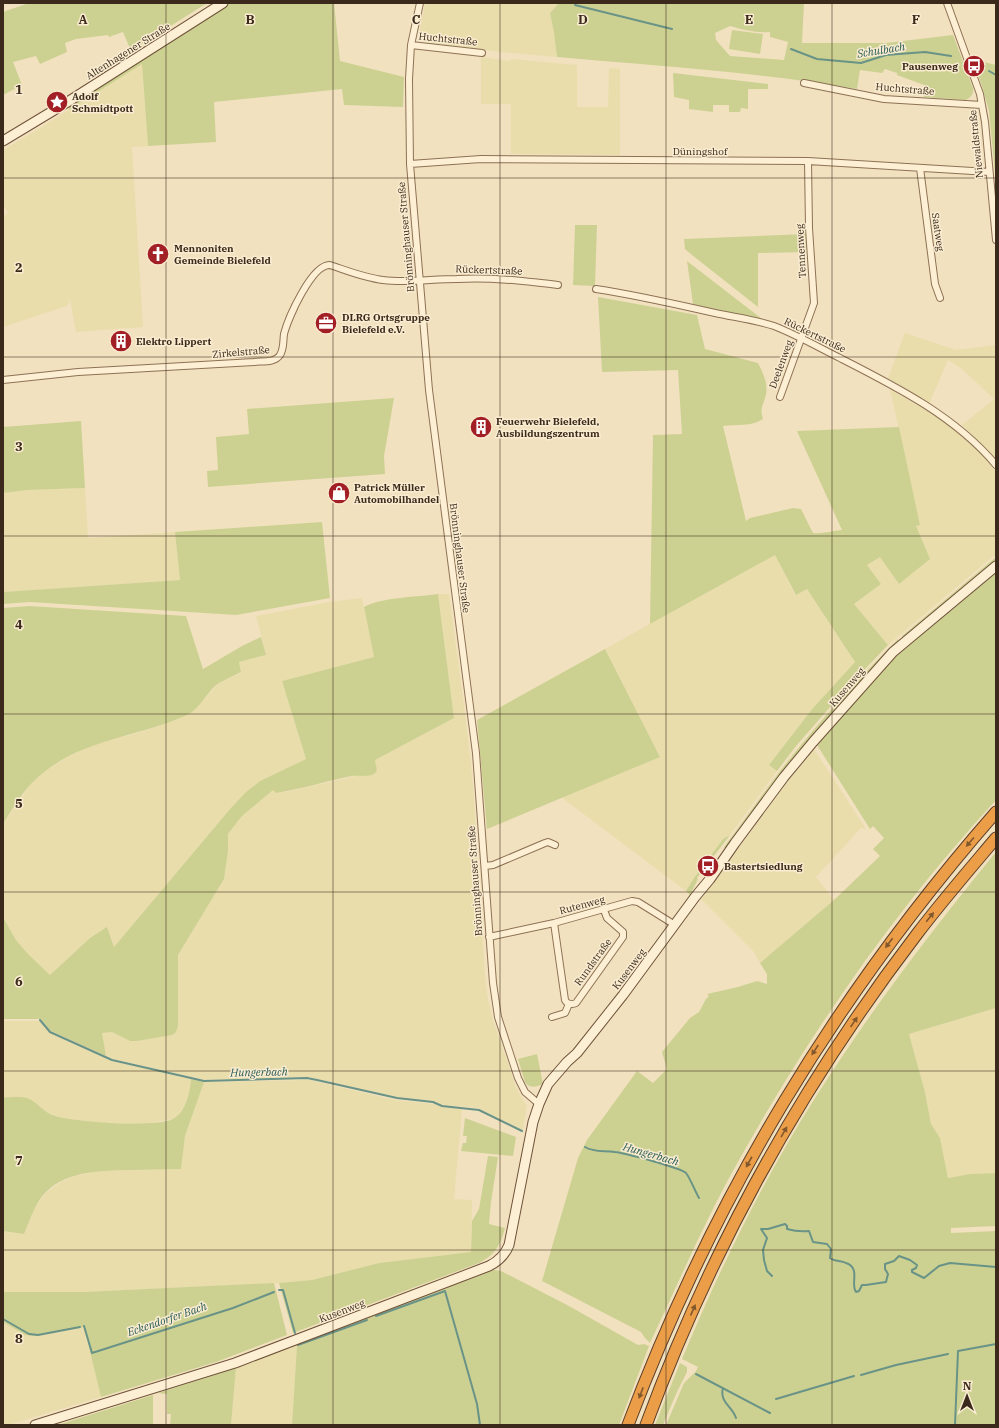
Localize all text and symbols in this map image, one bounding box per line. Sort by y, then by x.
text: B [245,11,255,28]
text: C [412,11,421,28]
text: D [578,11,588,28]
text: E [745,11,753,28]
text: F [912,11,920,28]
street label: Altenhagener Straße [84,20,172,82]
street label: Huchtstraße [418,29,478,49]
water label: Schulbach [855,39,906,61]
bus stop icon: Pausenweg [961,53,987,79]
place label: Pausenweg [902,60,958,73]
street label: Huchtstraße [875,80,935,98]
text: 1 [15,81,23,98]
place icon: Adolf Schmidtpott [44,89,70,115]
place label: Adolf Schmidtpott [72,90,133,115]
street label: Niewaldstraße [966,109,986,179]
street label: Düningshof [673,145,728,158]
street label: Brönninghauser Straße [395,181,417,293]
street label: Saatweg [929,212,947,253]
street label: Tennenweg [793,223,809,278]
church icon: Mennoniten Gemeinde Bielefeld [145,241,171,267]
place label: Mennoniten Gemeinde Bielefeld [174,242,272,267]
text: 2 [15,259,23,276]
street label: Rückertstraße [455,262,523,278]
office icon: DLRG Ortsgruppe Bielefeld e.V. [313,310,339,336]
place label: DLRG Ortsgruppe Bielefeld e.V. [342,311,430,336]
street label: Rückertstraße [782,314,848,356]
building icon: Elektro Lippert [108,328,134,354]
place label: Elektro Lippert [136,335,211,348]
street label: Deelenweg [766,337,796,390]
street label: Zirkelstraße [212,343,270,361]
building icon: Feuerwehr Bielefeld, Ausbildungszentrum [468,414,494,440]
place label: Feuerwehr Bielefeld, Ausbildungszentrum [496,415,600,440]
text: 3 [15,438,23,455]
shop icon: Patrick Müller Automobilhandel [326,480,352,506]
place label: Patrick Müller Automobilhandel [354,481,439,506]
street label: Brönninghauser Straße [447,502,473,614]
text: 4 [15,616,23,633]
street label: Kusenweg [826,664,868,709]
text: 5 [15,795,23,812]
street label: Brönninghauser Straße [465,825,485,937]
one-way arrow [966,836,975,847]
bus stop icon: Bastertsiedlung [695,853,721,879]
place label: Bastertsiedlung [724,860,803,873]
street label: Rutenweg [558,893,607,917]
one-way arrow [926,912,935,923]
street label: Rundstraße [571,936,615,988]
one-way arrow [885,938,894,949]
street label: Kusenweg [609,945,649,992]
text: 6 [15,973,23,990]
one-way arrow [850,1017,858,1028]
one-way arrow [812,1045,819,1056]
water label: Hungerbach [229,1064,288,1080]
one-way arrow [781,1126,788,1138]
water label: Hungerbach [620,1139,681,1169]
text: 7 [15,1152,23,1169]
one-way arrow [745,1156,752,1168]
street label: Kusenweg [317,1296,367,1326]
water label: Eckendorfer Bach [125,1299,209,1339]
one-way arrow [690,1305,696,1316]
text: 8 [15,1330,23,1347]
north arrow [947,1376,987,1416]
text: N [963,1379,972,1393]
one-way arrow [637,1387,643,1399]

